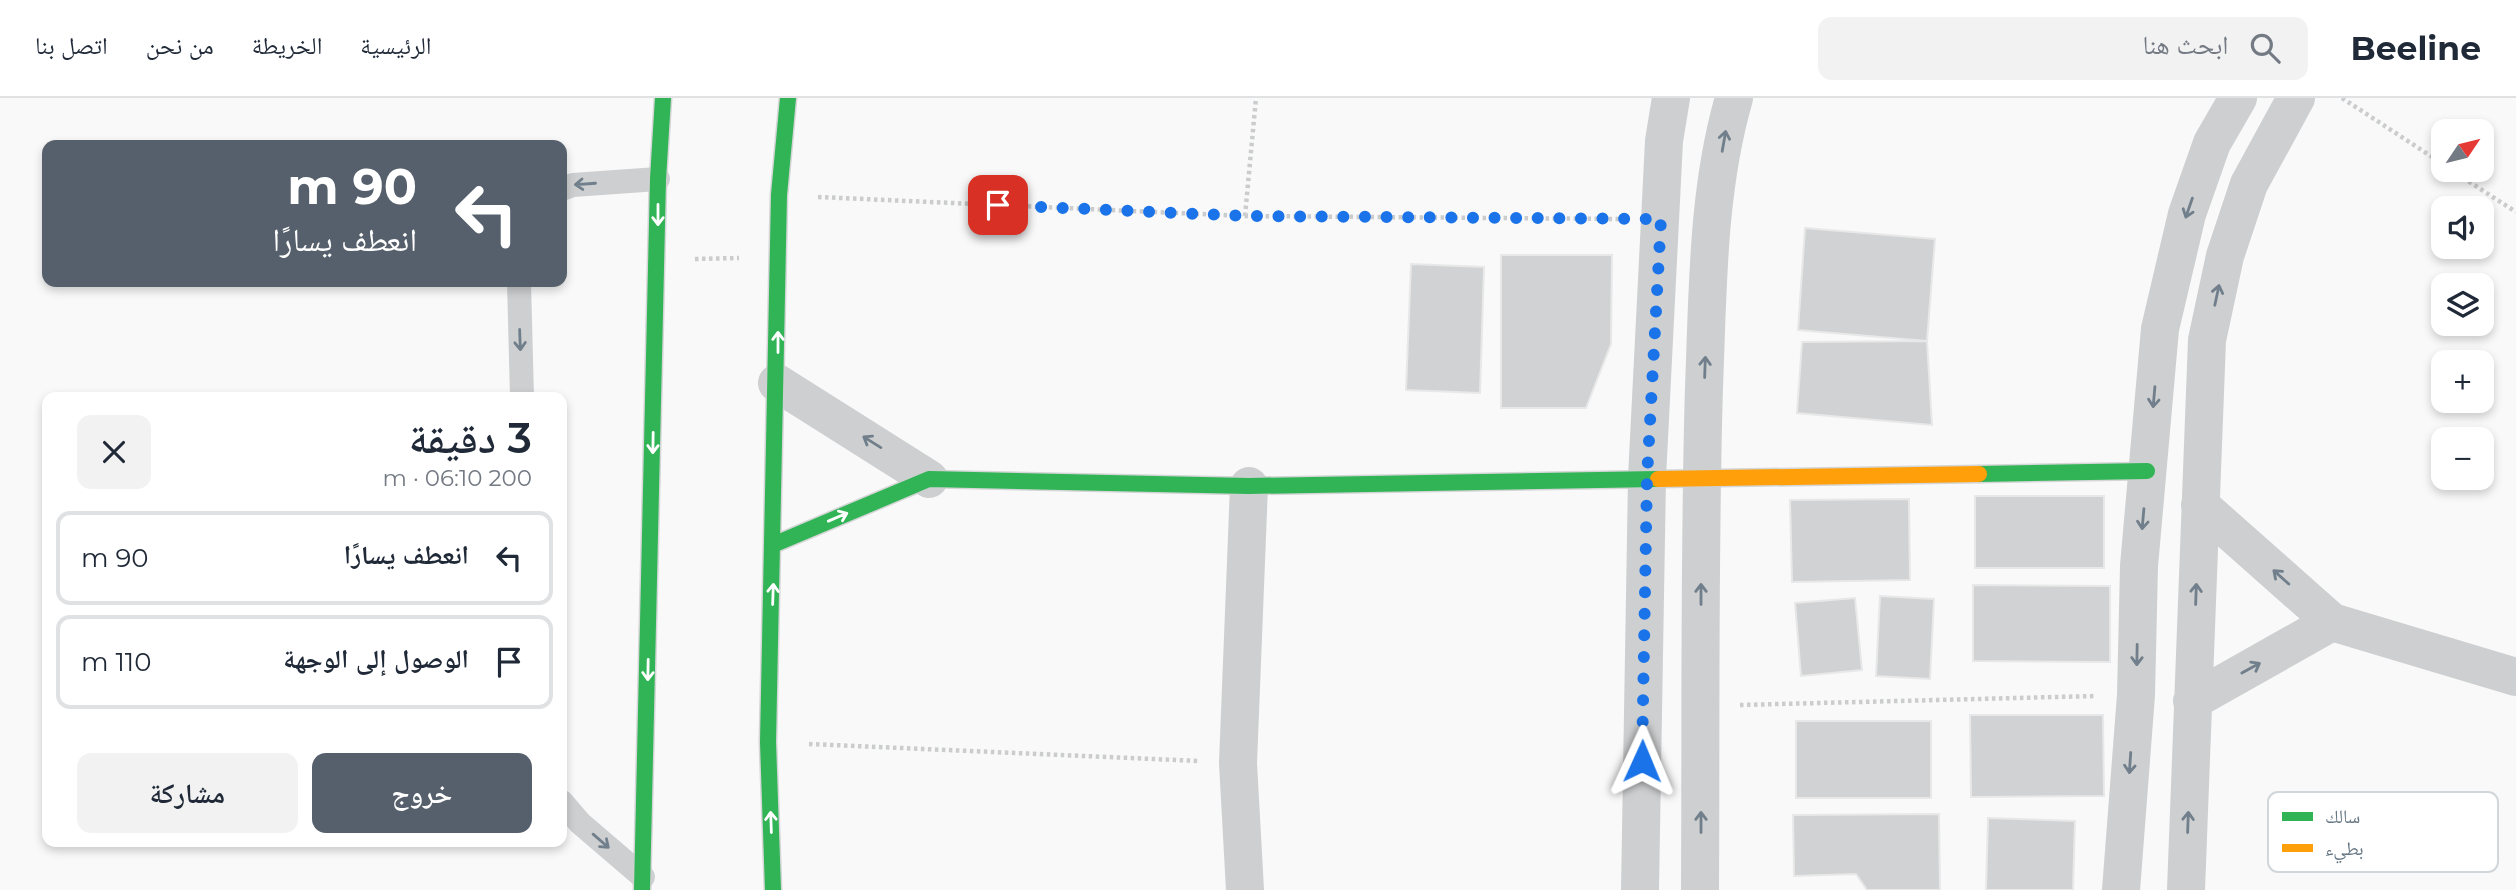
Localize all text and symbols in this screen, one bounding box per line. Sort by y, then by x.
search box [1818,17,2308,80]
text: Beeline [2350,28,2481,68]
text: ابحث هنا [2142,29,2228,61]
icon: search [2246,29,2284,67]
text: اتصل بنا [35,31,108,60]
text: من نحن [146,31,214,60]
text: الخريطة [252,31,322,60]
text: الرئيسية [360,31,431,60]
north arrow [2431,119,2494,182]
map controls [2431,119,2494,490]
one-way arrow [1717,130,1731,152]
text: 90 m [287,157,417,216]
icon: left [441,168,532,259]
pin [968,175,1028,235]
one-way arrow [575,178,597,191]
icon: arrive [979,186,1017,224]
one-way arrow [2182,196,2194,218]
button: sound [2431,196,2494,259]
one-way arrow [651,203,665,226]
text: انعطف يسارًا [272,220,417,259]
button: layers [2431,273,2494,336]
one-way arrow [2210,284,2224,307]
one-way arrow [514,328,527,351]
one-way arrow [771,331,785,354]
button: + [2431,350,2494,413]
one-way arrow [1699,356,1712,379]
one-way arrow [2147,385,2160,408]
text: 3 دقيقة [409,412,532,464]
button: close [77,415,151,489]
button: − [2431,427,2494,490]
one-way arrow [647,431,660,454]
one-way arrow [862,435,882,449]
text: 200 m · 06:10 [383,464,532,492]
one-way arrow [2136,507,2149,530]
one-way arrow [826,510,848,523]
text: انعطف يسارًا [344,539,469,571]
icon: left [490,539,528,577]
text: 90 m [81,542,148,574]
one-way arrow [2273,569,2291,585]
one-way arrow [767,583,780,606]
one-way arrow [1694,583,1708,606]
one-way arrow [2190,583,2203,606]
text: الوصول إلى الوجهة [283,643,469,675]
icon: arrive [490,643,528,681]
one-way arrow [2130,643,2143,666]
text: 110 m [81,646,151,678]
one-way arrow [641,658,654,681]
one-way arrow [2241,661,2261,675]
position arrow [1605,724,1679,798]
one-way arrow [2124,752,2137,775]
button: مشاركة [77,753,298,833]
button: خروج [312,753,532,833]
legend [2268,792,2498,872]
text: سالك [2325,805,2360,828]
one-way arrow [764,811,777,834]
one-way arrow [1694,811,1708,834]
one-way arrow [2181,811,2195,834]
one-way arrow [592,833,610,849]
text: بطيء [2325,837,2364,864]

